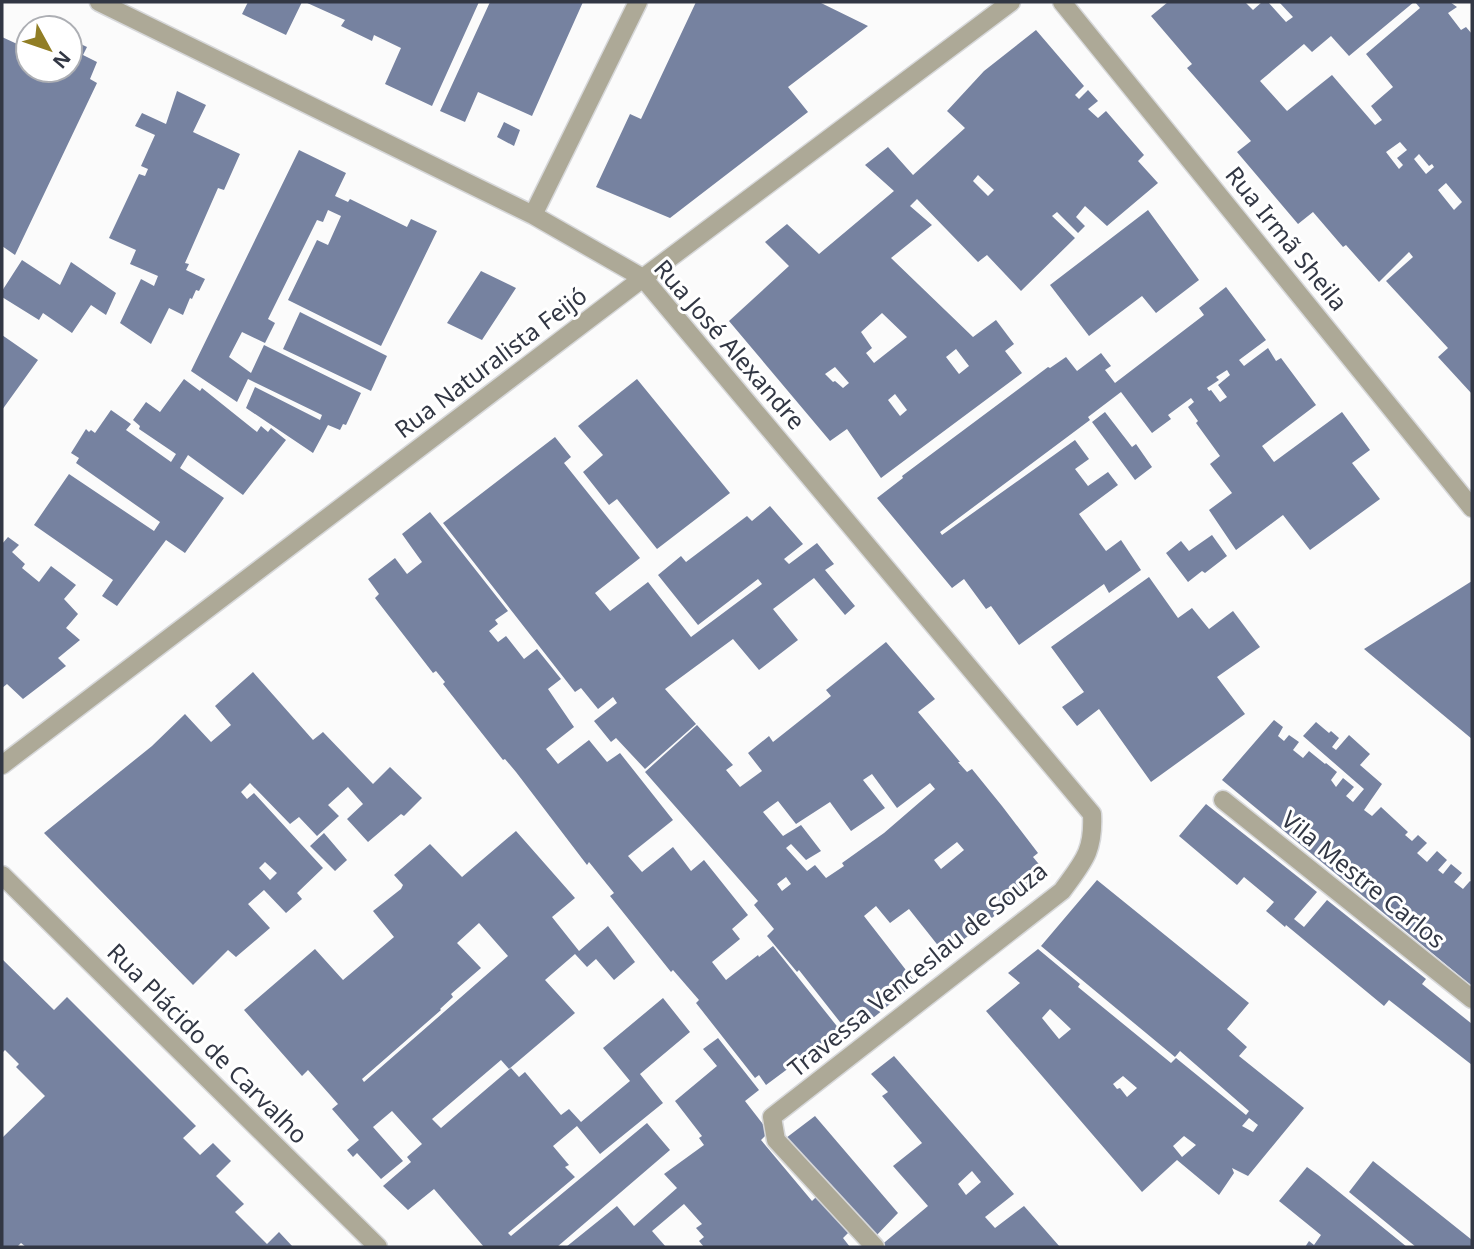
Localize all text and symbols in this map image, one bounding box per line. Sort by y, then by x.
north arrow [14,14,84,84]
text: N [47,46,77,74]
street label: Rua Irmã Sheila [1219,159,1356,317]
street label: Rua José Alexandre [647,252,813,436]
street label: Rua Naturalista Feijó [387,279,593,445]
street label: Vila Mestre Carlos [1275,802,1453,955]
street label: Travessa Venceslau de Souza [780,854,1054,1084]
street label: Rua Plácido de Carvalho [101,935,316,1150]

